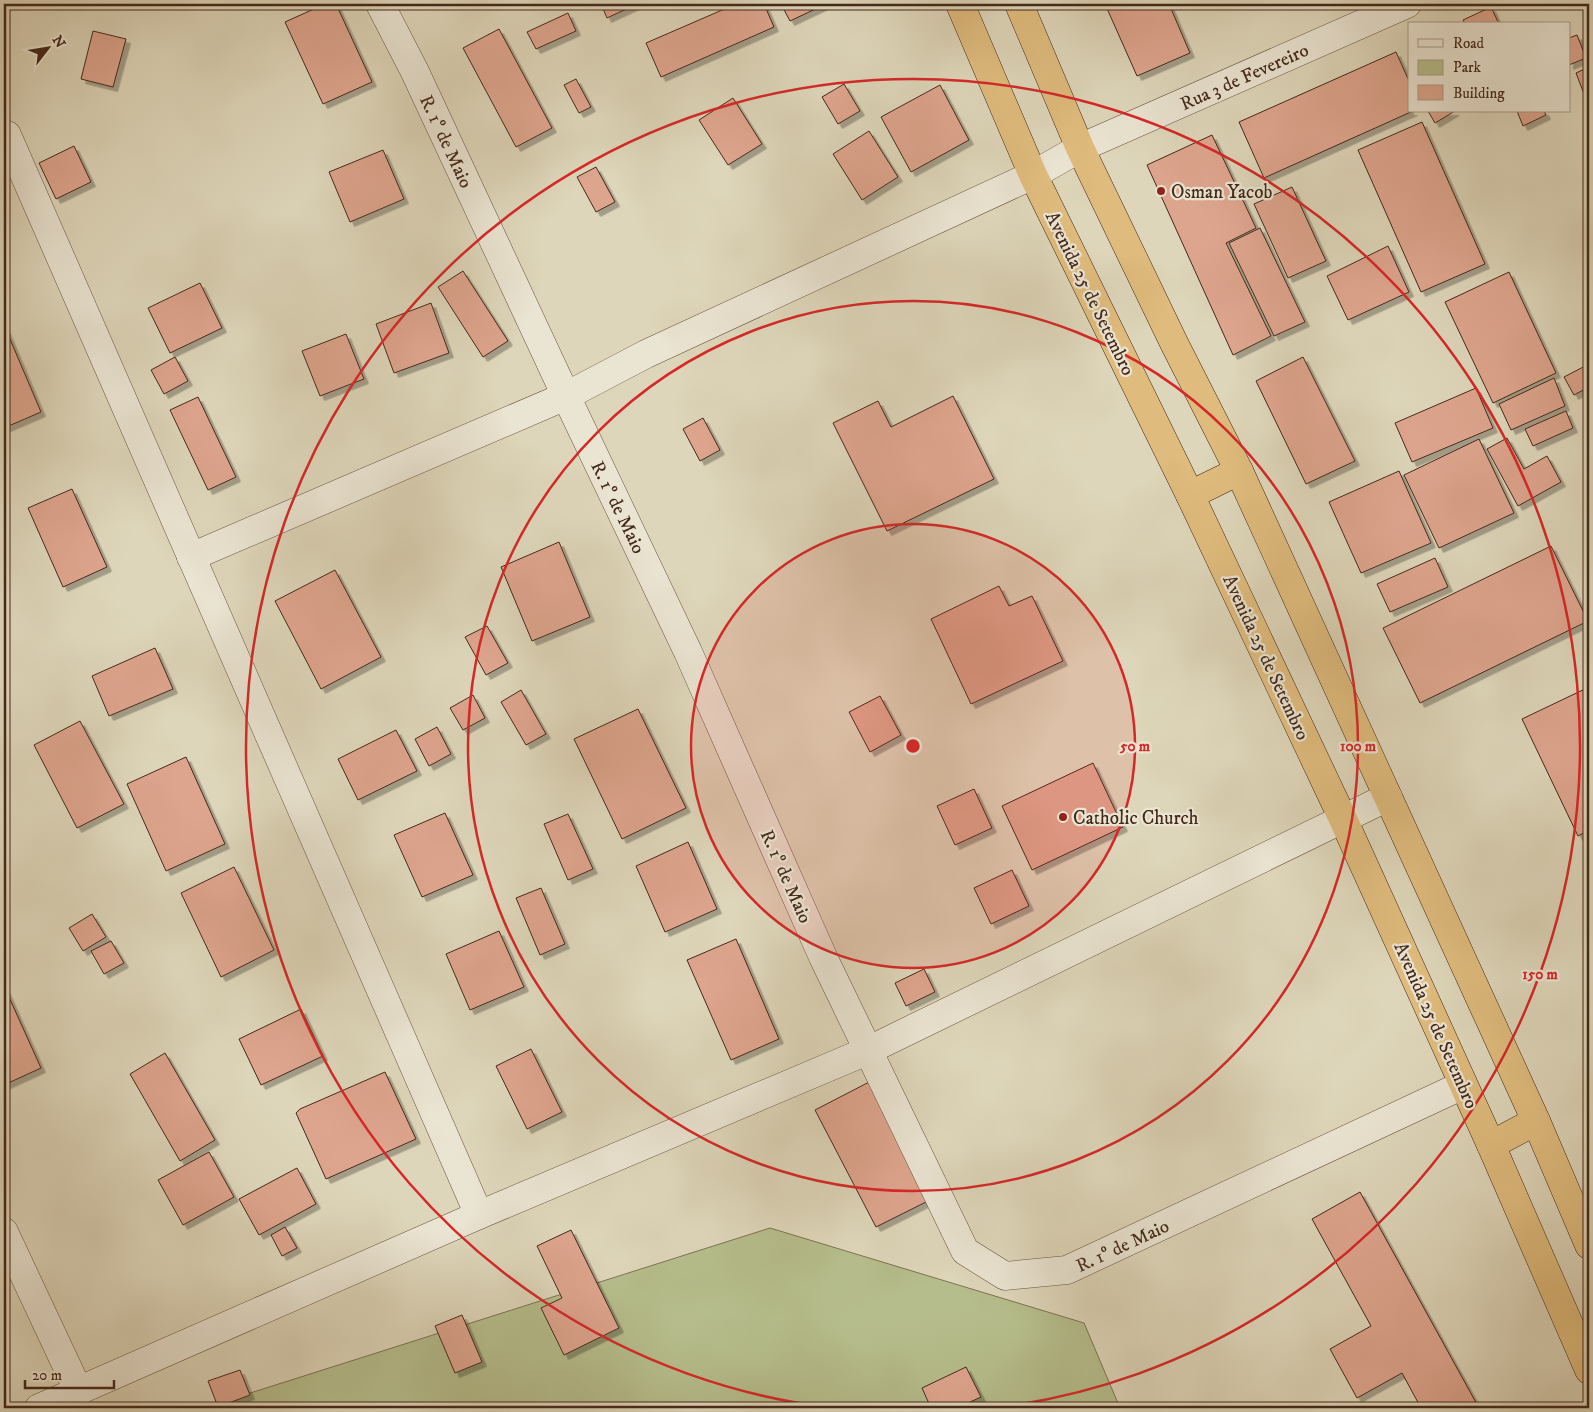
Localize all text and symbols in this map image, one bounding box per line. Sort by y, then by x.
north arrow [22,22,72,72]
legend [1408,22,1570,112]
text: N [48,32,69,52]
text: Road [1453,34,1485,53]
street label: Rua 3 de Fevereiro [1177,39,1312,116]
text: Park [1453,58,1482,77]
text: Building [1453,84,1505,103]
street label: R. 1º de Maio [414,91,477,192]
place label: Osman Yacob [1171,181,1272,204]
marker: Osman Yacob [1155,185,1167,197]
street label: Avenida 25 de Setembro [1040,208,1139,379]
street label: R. 1º de Maio [585,458,650,558]
street label: Avenida 25 de Setembro [1217,571,1314,744]
centre of rings [904,737,922,755]
text: 50 m [1119,737,1151,756]
text: 100 m [1340,737,1377,756]
place label: Catholic Church [1073,807,1199,830]
marker: Catholic Church [1057,811,1069,823]
street label: R. 1º de Maio [755,826,816,927]
street label: Avenida 25 de Setembro [1389,939,1483,1112]
text: 150 m [1522,965,1558,984]
street label: R. 1º de Maio [1072,1215,1173,1278]
scale bar [25,1357,114,1389]
text: 20 m [32,1366,62,1385]

